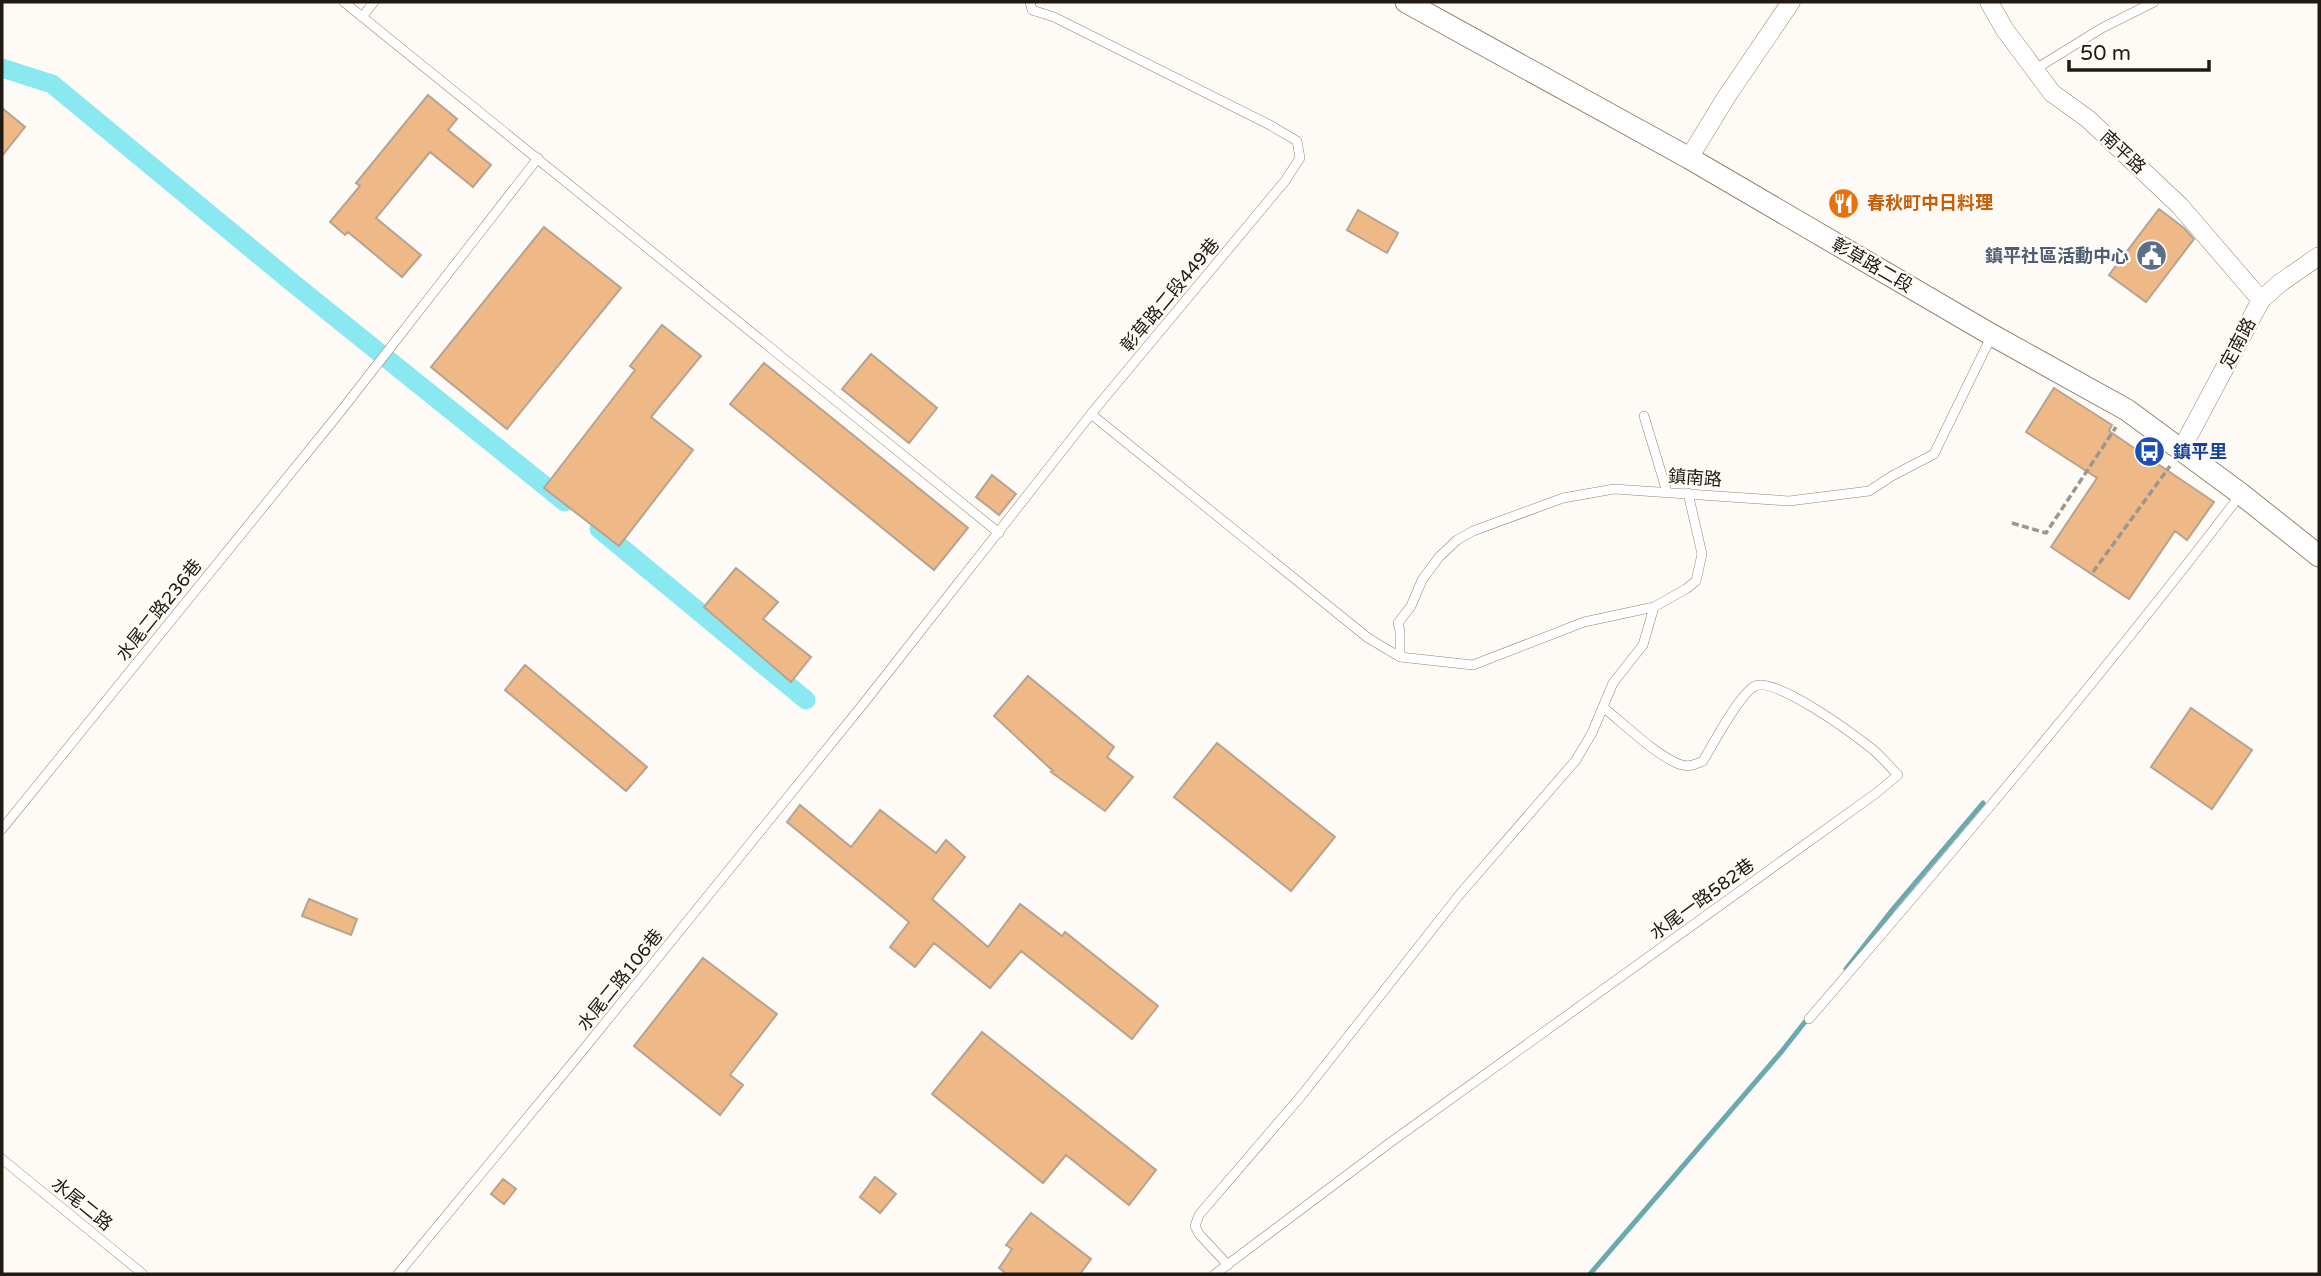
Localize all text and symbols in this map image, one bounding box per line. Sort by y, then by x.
scale bar [2069,28,2209,72]
text: 50 m [2080,41,2131,66]
street label: 南平路 [2096,126,2150,178]
restaurant icon: 春秋町中日料理 [1827,186,1861,220]
place label: 春秋町中日料理 [1867,192,1993,214]
street label: 彰草路二段 [1828,233,1916,297]
street label: 彰草路二段449巷 [1116,234,1224,356]
public building icon: 鎮平社區活動中心 [2135,239,2169,273]
place label: 鎮平社區活動中心 [1985,245,2129,267]
street label: 定南路 [2216,314,2260,372]
bus stop icon: 鎮平里 [2133,435,2167,469]
place label: 鎮平里 [2173,441,2227,463]
street label: 鎮南路 [1667,465,1723,491]
street label: 水尾二路236巷 [111,555,207,665]
street label: 水尾一路582巷 [1645,854,1759,944]
street label: 水尾二路106巷 [572,925,668,1035]
street label: 水尾二路 [47,1173,117,1235]

